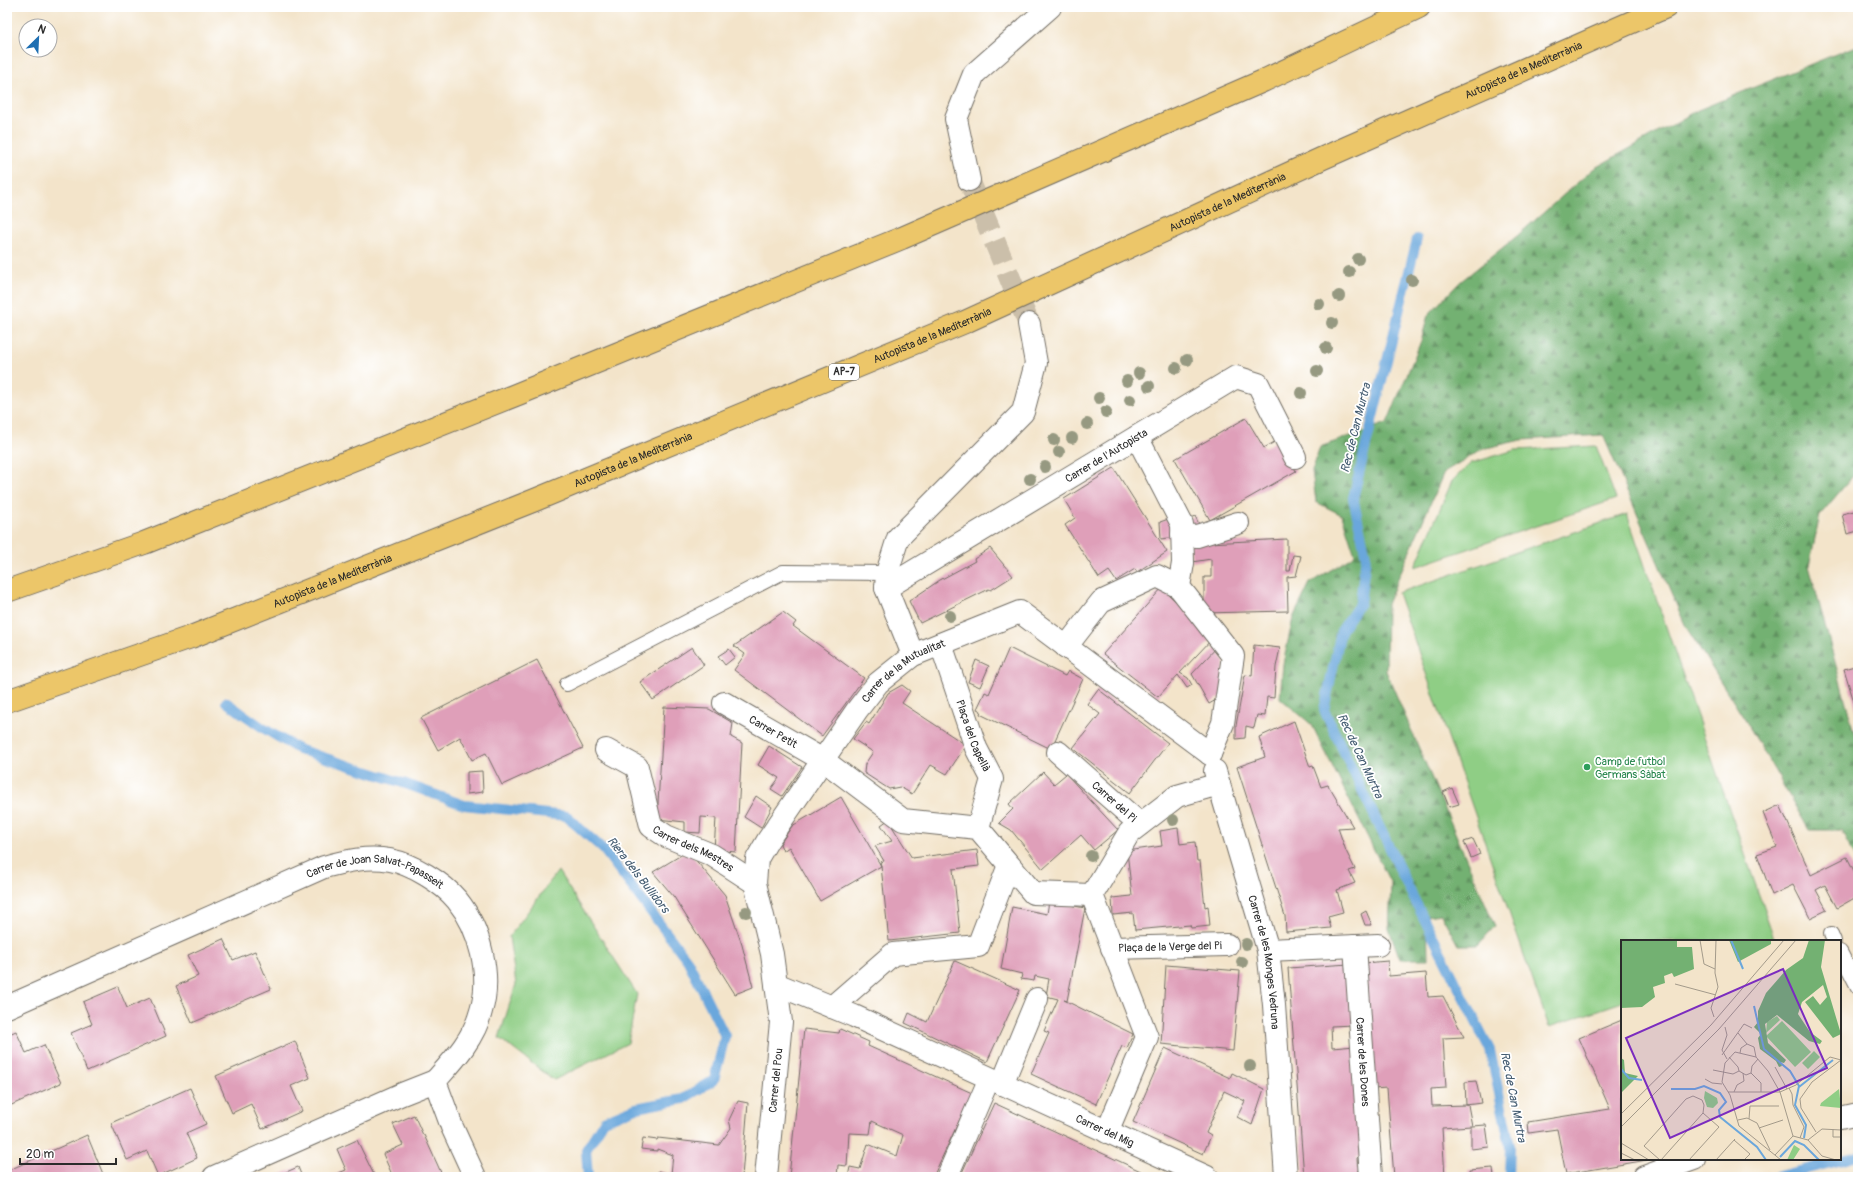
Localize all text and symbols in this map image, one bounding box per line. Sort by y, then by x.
north arrow [18,18,58,58]
text: N [36,22,48,37]
street label: Autopista de la Mediterrània [1462,38,1584,101]
street label: Autopista de la Mediterrània [1167,169,1288,234]
street label: Autopista de la Mediterrània [871,304,993,366]
road number: AP-7 [829,364,859,380]
water label: Rec de Can Murtra [1338,380,1375,474]
street label: Carrer de l'Autopista [1063,426,1150,485]
street label: Autopista de la Mediterrània [572,429,694,490]
street label: Autopista de la Mediterrània [271,551,394,610]
street label: Carrer de la Mutualitat [859,636,947,705]
street label: Plaça del Capellà [954,698,993,773]
water label: Rec de Can Murtra [1334,711,1387,802]
street label: Carrer Petit [747,712,800,751]
place label: Camp de futbol Germans Sàbat [1595,755,1666,781]
marker: Camp de futbol Germans Sàbat [1582,762,1592,772]
street label: Carrer del Pi [1089,778,1139,825]
street label: Carrer dels Mestres [650,823,736,874]
water label: Riera dels Bullidors [604,834,673,917]
street label: Carrer de Joan Salvat-Papasseit [304,852,447,892]
street label: Carrer de les Monges Vedruna [1246,894,1282,1030]
street label: Plaça de la Verge del Pi [1118,939,1222,954]
inset map [1621,940,1841,1160]
street label: Carrer de les Dones [1353,1017,1373,1107]
street label: Carrer del Pou [766,1048,785,1113]
water label: Rec de Can Murtra [1497,1051,1529,1145]
street label: Carrer del Mig [1074,1111,1136,1150]
scale bar [20,1140,116,1166]
text: 20 m [26,1147,55,1162]

